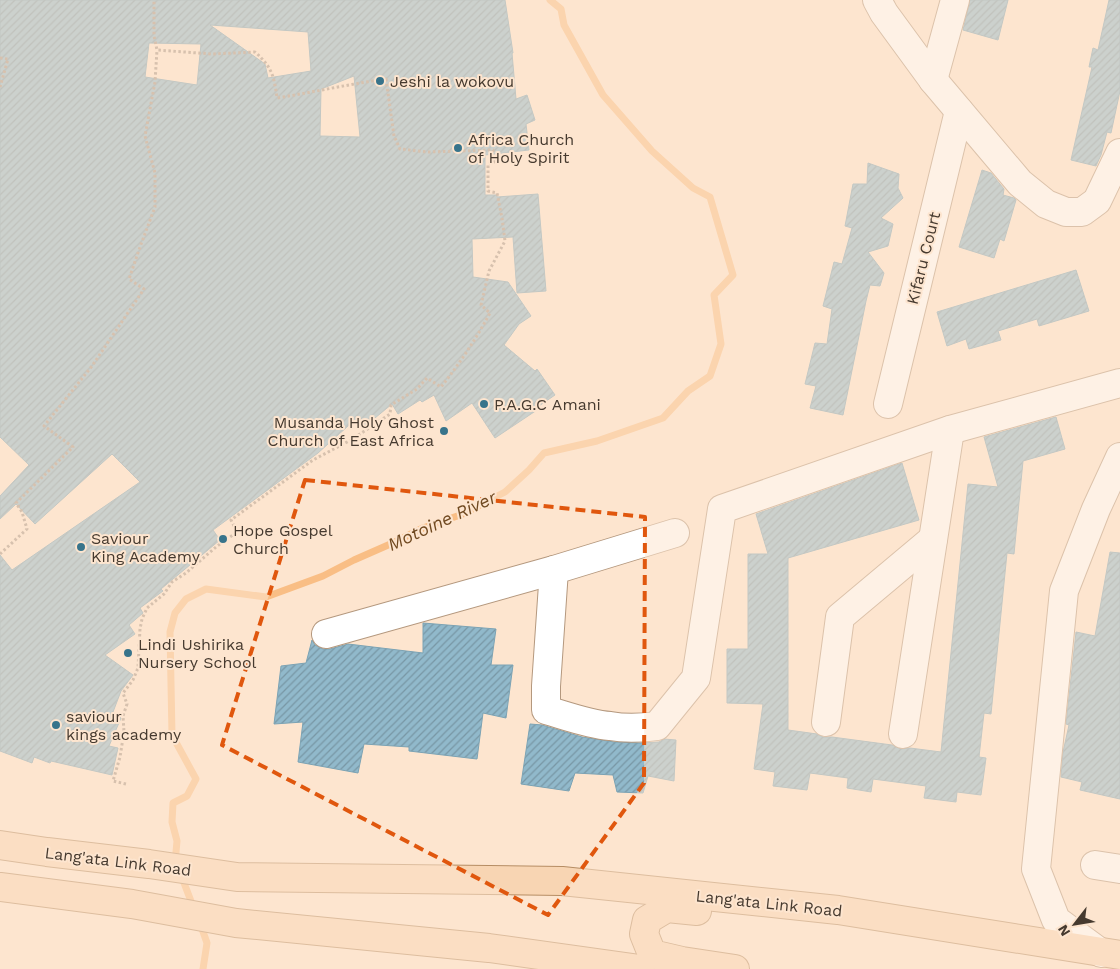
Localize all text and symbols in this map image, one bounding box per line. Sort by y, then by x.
place label: Jeshi la wokovu [390,72,514,91]
marker: Jeshi la wokovu [374,75,386,87]
place label: Africa Church of Holy Spirit [468,130,574,167]
marker: Africa Church of Holy Spirit [452,142,464,154]
street label: Kifaru Court [903,210,944,306]
place label: P.A.G.C Amani [494,395,601,414]
marker: P.A.G.C Amani [478,398,490,410]
place label: Musanda Holy Ghost Church of East Africa [268,413,434,450]
marker: Musanda Holy Ghost Church of East Africa [438,425,450,437]
water label: Motoine River [384,486,500,555]
place label: Hope Gospel Church [233,521,333,558]
place label: Saviour King Academy [91,529,201,566]
marker: Hope Gospel Church [217,533,229,545]
marker: Saviour King Academy [75,541,87,553]
place label: Lindi Ushirika Nursery School [138,635,257,672]
marker: Lindi Ushirika Nursery School [122,647,134,659]
place label: saviour kings academy [66,707,182,744]
marker: saviour kings academy [50,719,62,731]
street label: Lang'ata Link Road [44,843,192,880]
street label: Lang'ata Link Road [695,886,843,921]
north arrow [1050,899,1100,949]
text: N [1054,922,1073,939]

